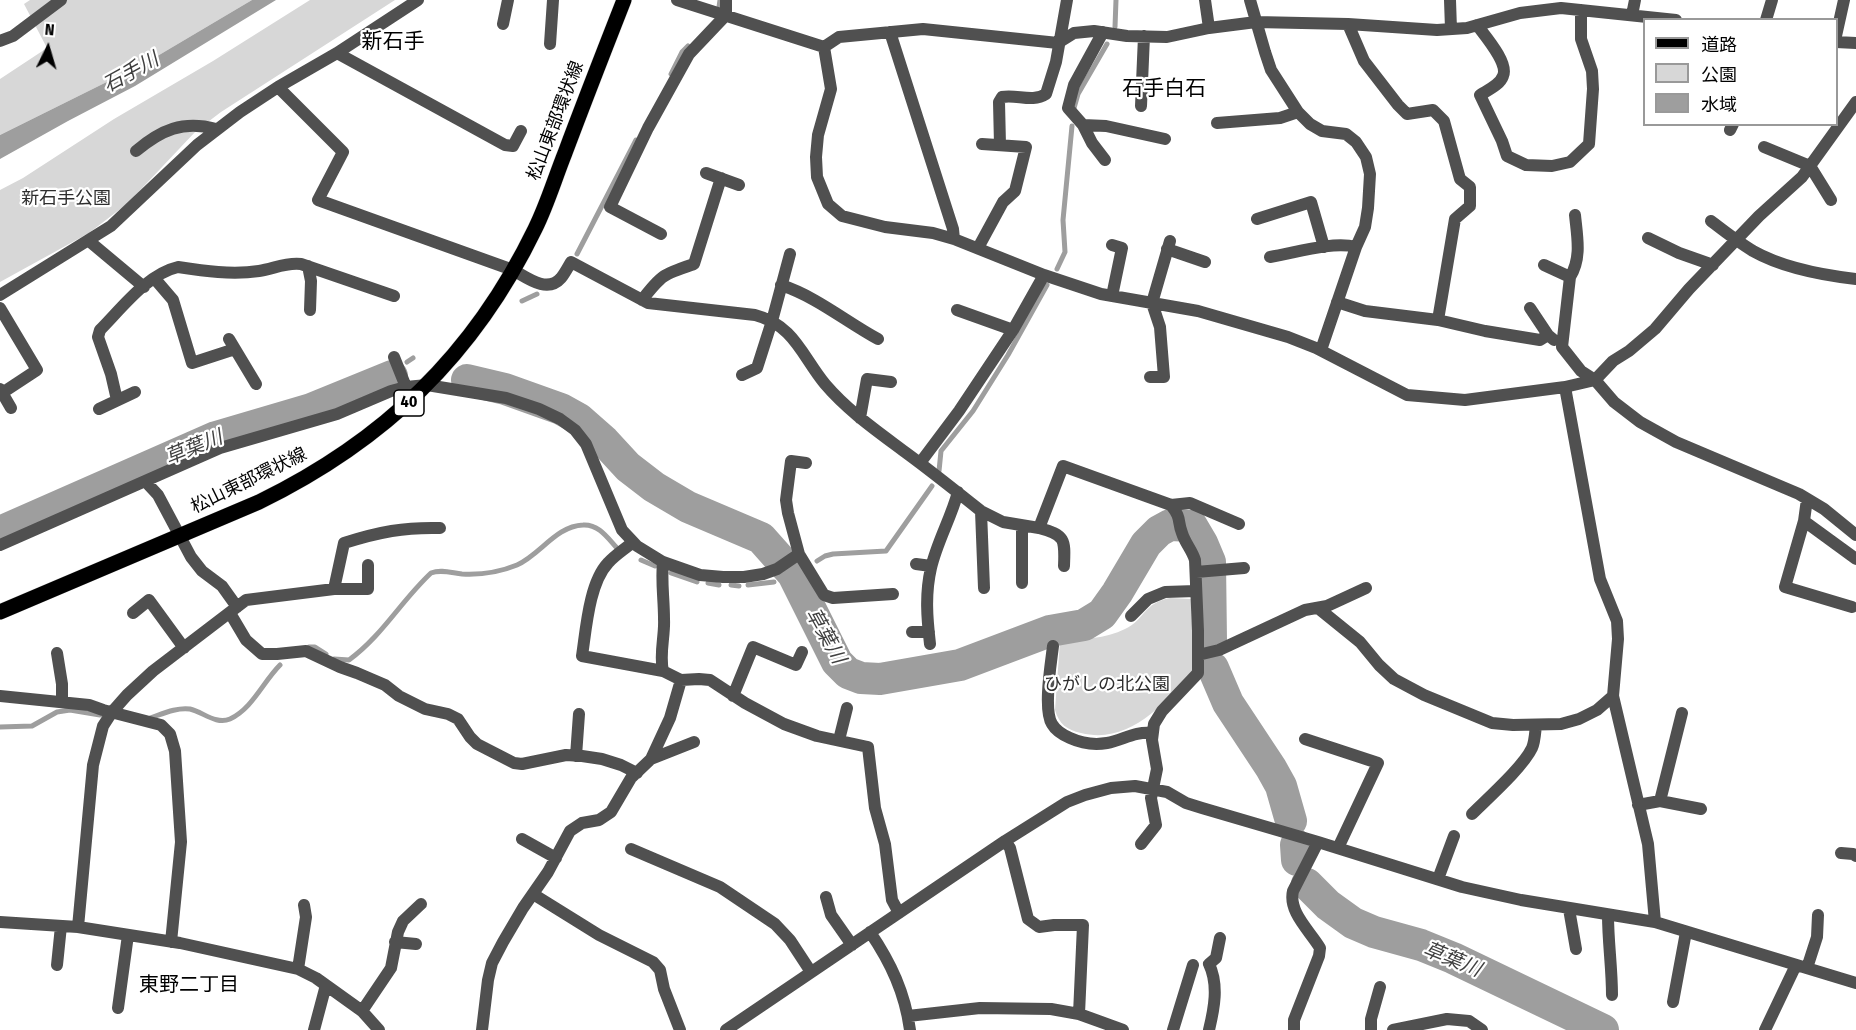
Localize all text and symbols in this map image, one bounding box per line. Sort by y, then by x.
north arrow [18,18,78,78]
legend [1643,18,1838,126]
text: N [44,20,55,39]
district label: 新石手 [362,29,424,55]
text: 道路 [1701,34,1737,56]
water label: 石手川 [99,48,163,98]
street label: 松山東部環状線 [523,58,589,184]
text: 公園 [1701,64,1737,86]
district label: 石手白石 [1122,76,1206,102]
text: 水域 [1701,94,1737,116]
park label: 新石手公園 [21,188,111,210]
road number: 40 [394,390,424,416]
water label: 草葉川 [162,426,226,470]
street label: 松山東部環状線 [188,444,310,518]
water label: 草葉川 [800,604,850,668]
park label: ひがしの北公園 [1044,674,1170,696]
water label: 草葉川 [1420,938,1484,982]
district label: 東野二丁目 [139,973,239,997]

